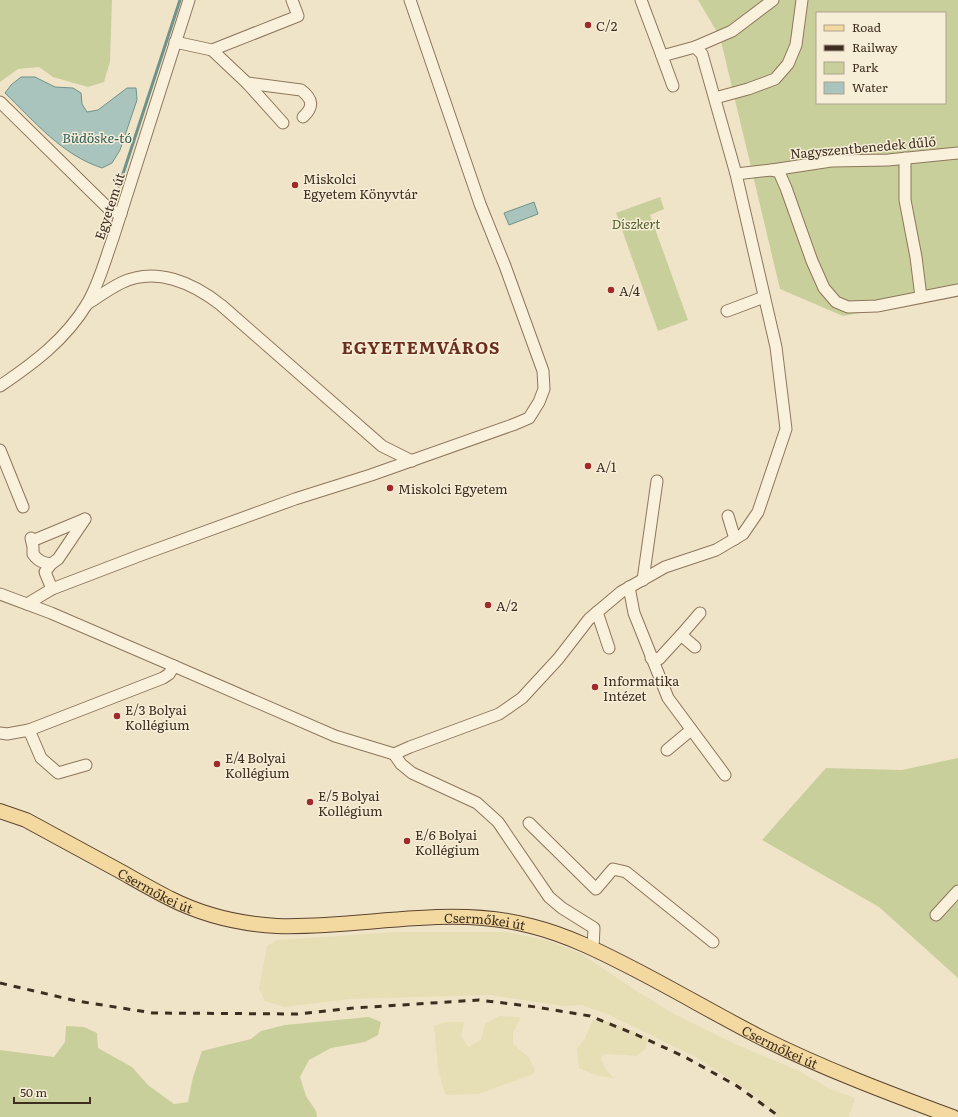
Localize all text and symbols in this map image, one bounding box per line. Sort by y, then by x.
legend [816,12,946,104]
place label: C/2 [596,16,618,35]
text: Road [852,18,882,36]
marker: C/2 [583,20,593,30]
text: Railway [852,38,898,56]
text: Park [852,58,879,76]
text: Water [852,78,888,96]
water label: Büdöske-tó [62,127,132,147]
street label: Nagyszentbenedek dűlő [789,131,937,163]
street label: Egyetem út [89,169,129,242]
place label: Miskolci Egyetem Könyvtár [303,169,418,203]
marker: Miskolci Egyetem Könyvtár [290,180,300,190]
park label: Díszkert [611,214,661,233]
place label: A/4 [619,281,640,300]
marker: A/4 [606,285,616,295]
district label: EGYETEMVÁROS [342,334,501,359]
place label: A/1 [596,457,616,476]
marker: A/1 [583,461,593,471]
place label: Miskolci Egyetem [398,479,508,498]
marker: Miskolci Egyetem [385,483,395,493]
place label: A/2 [496,596,518,615]
marker: A/2 [483,600,493,610]
place label: Informatika Intézet [603,671,679,705]
marker: Informatika Intézet [590,682,600,692]
place label: E/3 Bolyai Kollégium [125,700,190,734]
marker: E/3 Bolyai Kollégium [112,711,122,721]
place label: E/4 Bolyai Kollégium [225,748,290,782]
marker: E/4 Bolyai Kollégium [212,759,222,769]
place label: E/5 Bolyai Kollégium [318,786,383,820]
marker: E/5 Bolyai Kollégium [305,797,315,807]
place label: E/6 Bolyai Kollégium [415,825,480,859]
marker: E/6 Bolyai Kollégium [402,836,412,846]
street label: Csermőkei út [115,863,197,918]
street label: Csermőkei út [444,907,528,934]
street label: Csermőkei út [739,1020,822,1073]
scale bar [14,1079,90,1105]
text: 50 m [20,1083,47,1101]

